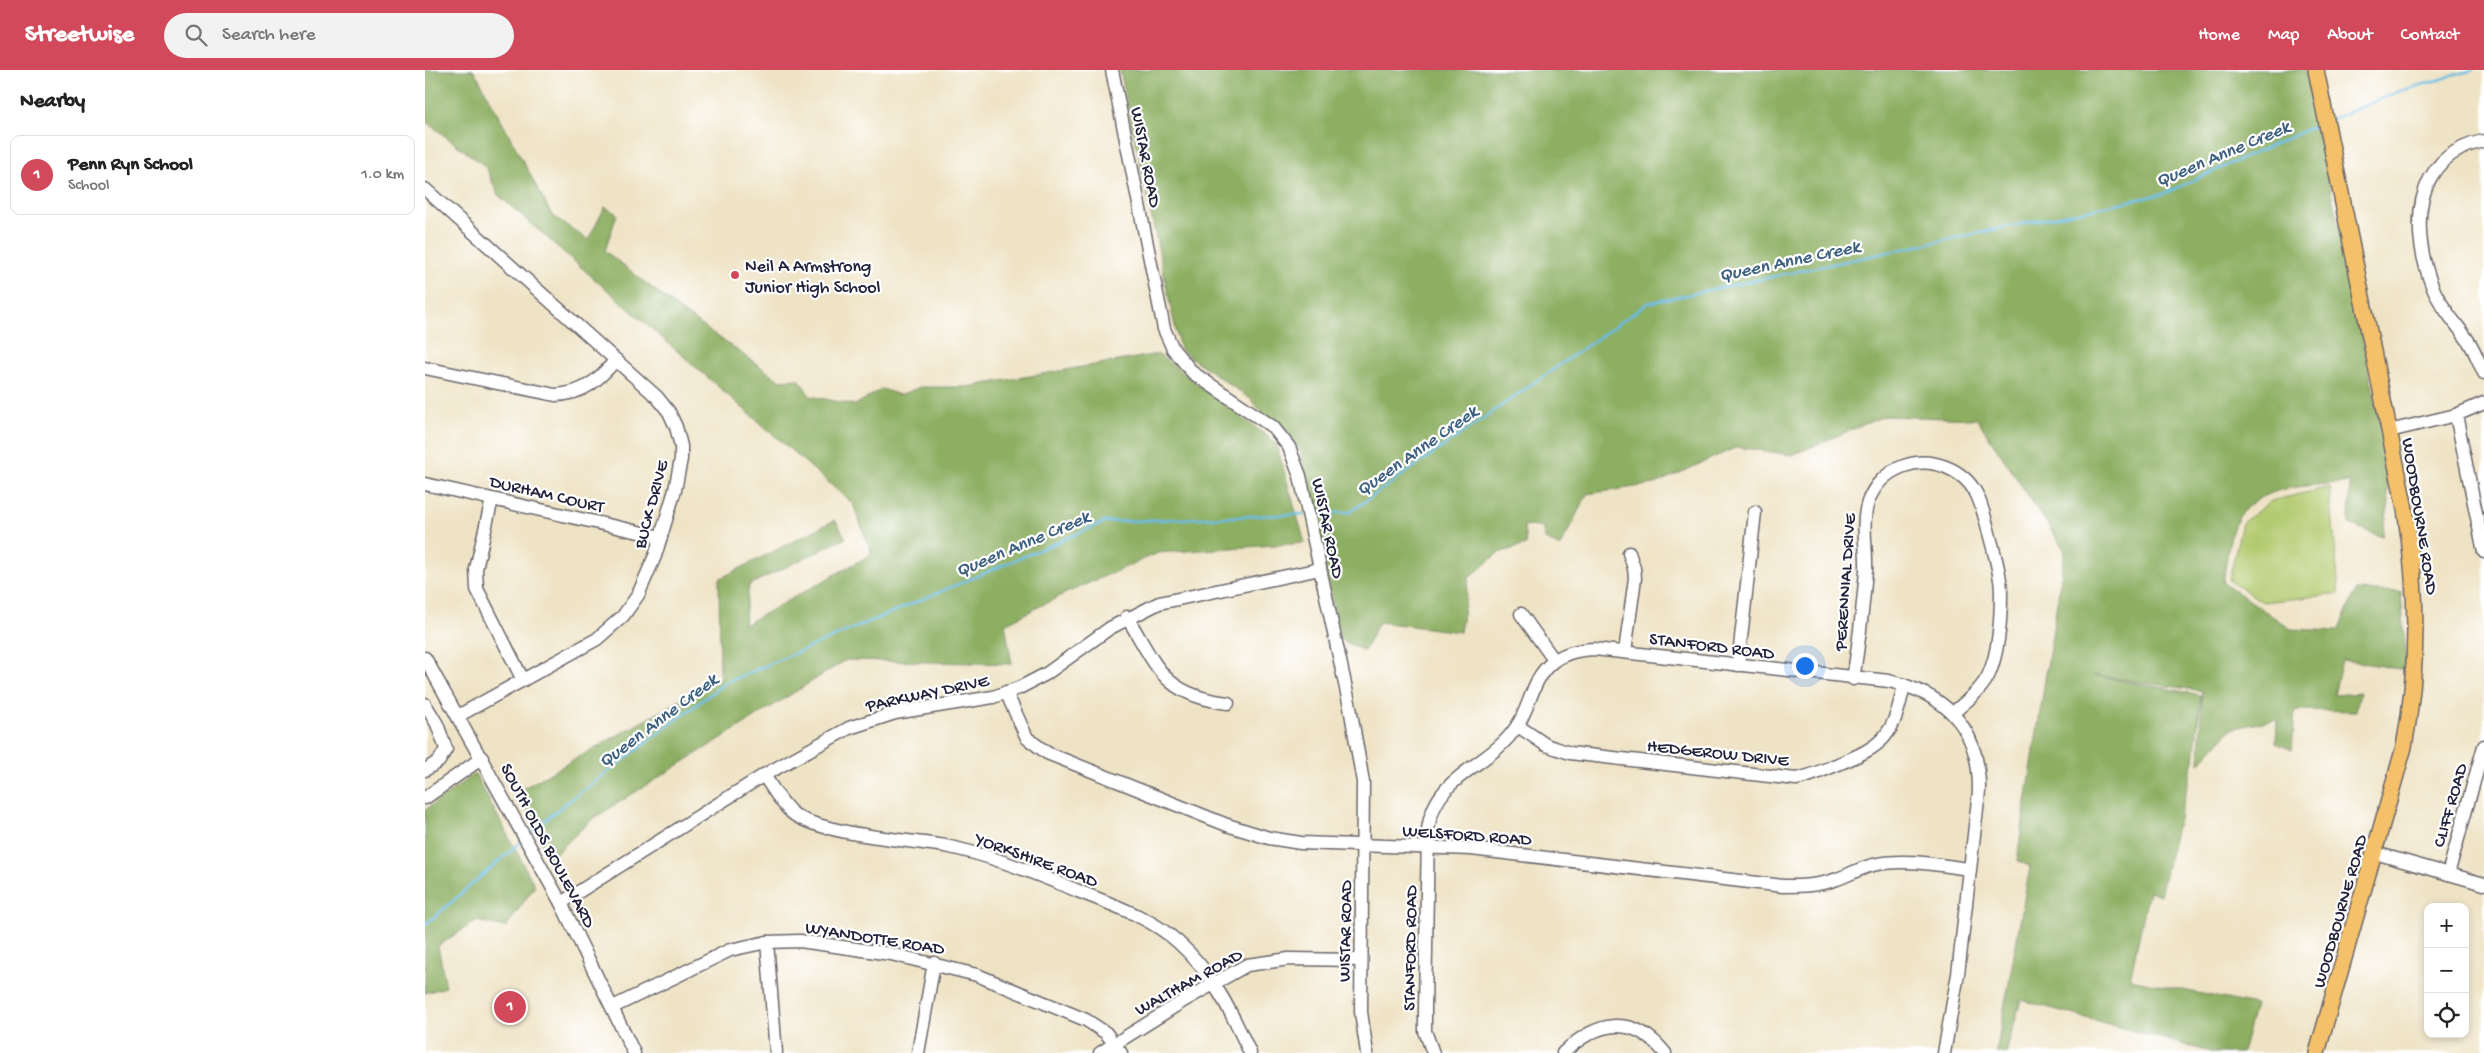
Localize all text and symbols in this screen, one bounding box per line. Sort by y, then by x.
search box [164,13,514,58]
text: Streetwise [25,21,134,50]
icon: search [182,21,210,49]
text: Search here [222,24,316,47]
text: Home [2198,25,2240,46]
text: Map [2268,25,2299,46]
text: About [2327,25,2373,46]
text: Contact [2401,25,2459,46]
text: Nearby [20,90,85,115]
street label: WISTAR ROAD [1125,105,1165,210]
water label: Queen Anne Creek [2153,116,2295,194]
text: Penn Ryn School [68,154,193,177]
text: 1 [34,166,40,185]
text: 1.0 km [361,166,404,185]
text: School [68,177,110,196]
water label: Queen Anne Creek [1717,236,1864,289]
place label: Neil A Armstrong Junior High School [745,257,881,299]
marker: Neil A Armstrong Junior High School [729,269,741,281]
water label: Queen Anne Creek [1353,400,1485,502]
street label: WOODBOURNE ROAD [2396,437,2441,597]
street label: BUCK DRIVE [630,458,674,552]
street label: DURHAM COURT [486,472,607,519]
street label: WISTAR ROAD [1306,477,1347,581]
water label: Queen Anne Creek [953,506,1095,584]
street label: PERENNIAL DRIVE [1831,512,1862,653]
street label: STANFORD ROAD [1648,629,1776,666]
your location [1792,653,1818,679]
water label: Queen Anne Creek [595,669,725,774]
street label: PARKWAY DRIVE [863,671,992,718]
street label: HEDGEROW DRIVE [1646,737,1790,772]
street label: SOUTH OLDS BOULEVARD [495,761,599,932]
street label: CLIFF ROAD [2429,761,2473,850]
street label: WELSFORD ROAD [1401,822,1532,852]
street label: YORKSHIRE ROAD [970,829,1101,893]
street label: WOODBOURNE ROAD [2309,832,2373,991]
street label: WISTAR ROAD [1335,880,1358,982]
street label: STANFORD ROAD [1400,885,1423,1011]
map controls [2424,903,2469,1038]
button: + [2424,903,2469,948]
street label: WYANDOTTE ROAD [804,918,946,961]
street label: WALTHAM ROAD [1132,945,1247,1021]
button: − [2424,948,2469,993]
pin: 1 [494,988,526,1026]
button: locate [2424,993,2469,1038]

